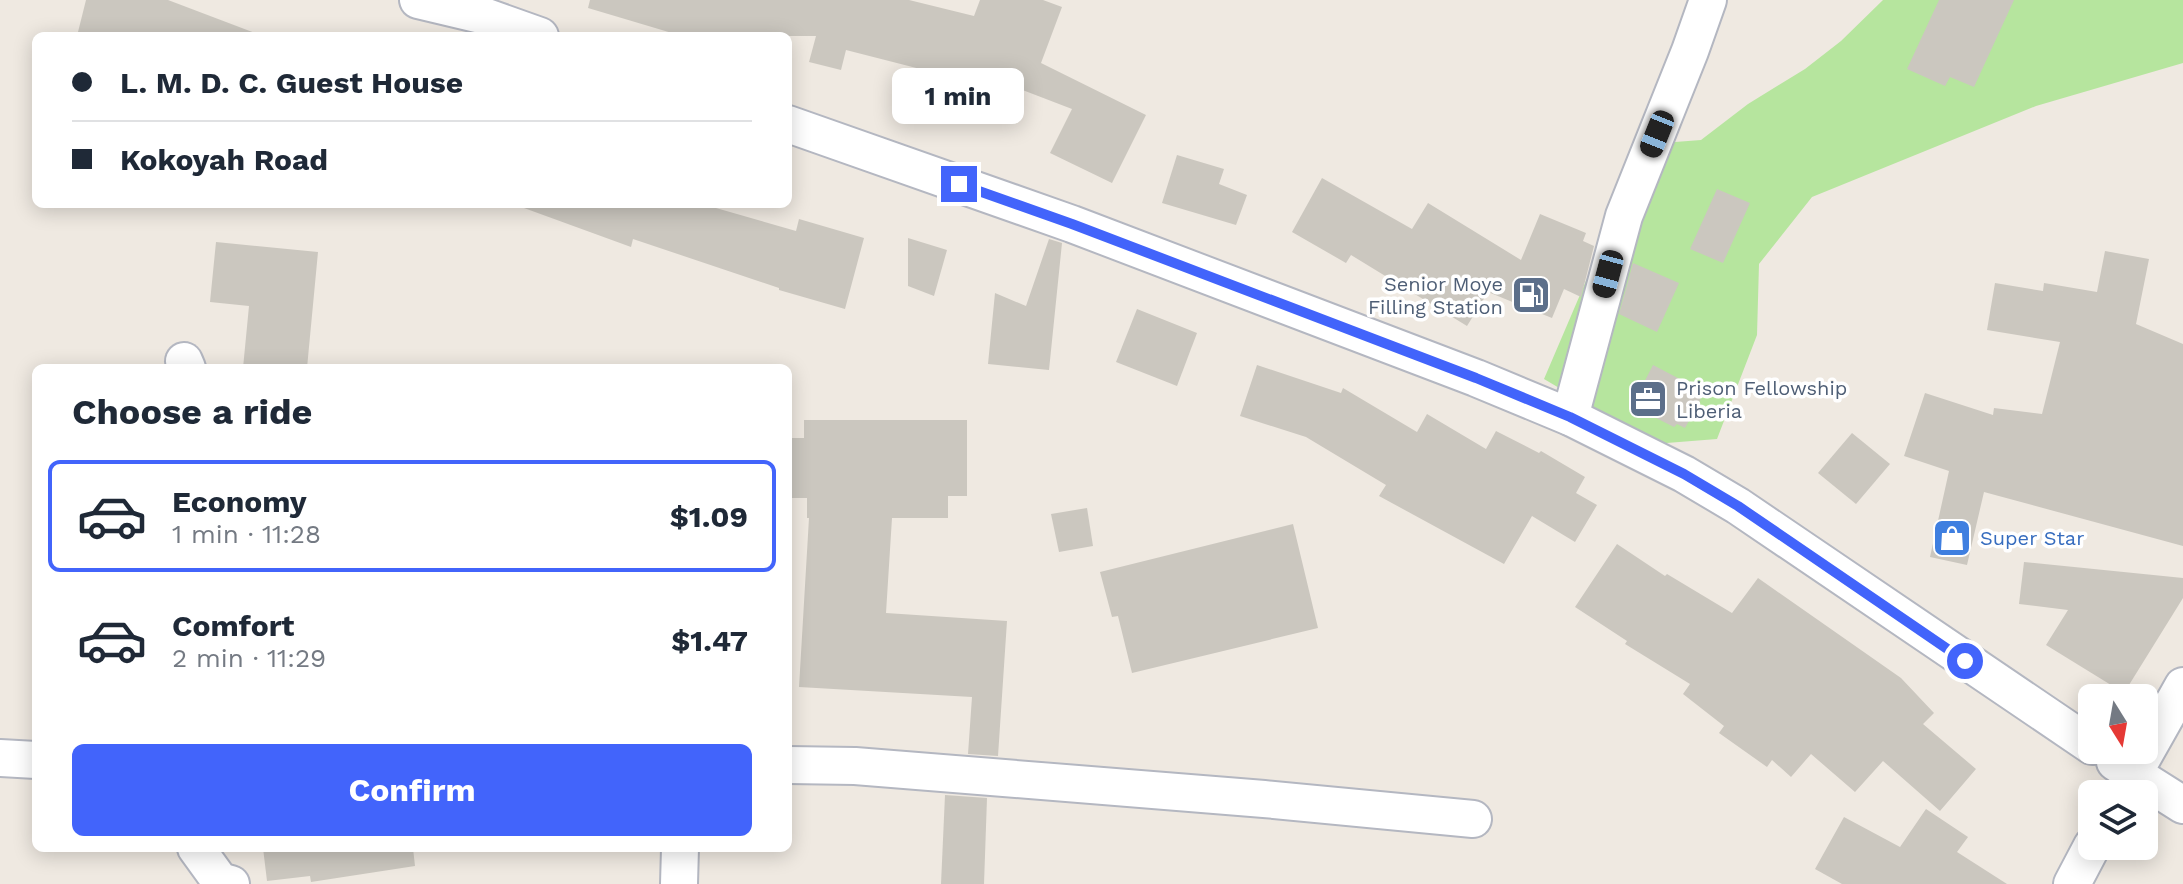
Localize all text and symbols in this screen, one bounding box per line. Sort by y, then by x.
text: L. M. D. C. Guest House [120,65,463,100]
callout: 1 min [893,68,1025,124]
text: 1 min [925,81,991,111]
car [1637,107,1677,161]
text: Kokoyah Road [120,142,328,177]
route end [941,166,977,202]
car [1590,248,1626,300]
place label: Senior Moye Filling Station [1368,272,1503,319]
fuel station icon: Senior Moye Filling Station [1510,274,1552,316]
place label: Prison Fellowship Liberia [1676,376,1847,423]
office icon: Prison Fellowship Liberia [1627,378,1669,420]
text: Choose a ride [72,391,312,433]
icon: car [76,480,148,552]
text: Economy [172,484,307,519]
text: $1.09 [670,499,748,534]
shop icon: Super Star [1931,517,1973,559]
text: 1 min · 11:28 [172,519,321,549]
place label: Super Star [1980,526,2084,550]
icon: car [76,604,148,676]
text: Comfort [172,608,294,643]
text: $1.47 [671,623,748,658]
text: 2 min · 11:29 [172,643,326,673]
route start [1947,643,1983,679]
north arrow [2078,684,2158,764]
map controls [2078,684,2158,860]
button: Confirm [72,744,752,836]
button: layers [2078,780,2158,860]

